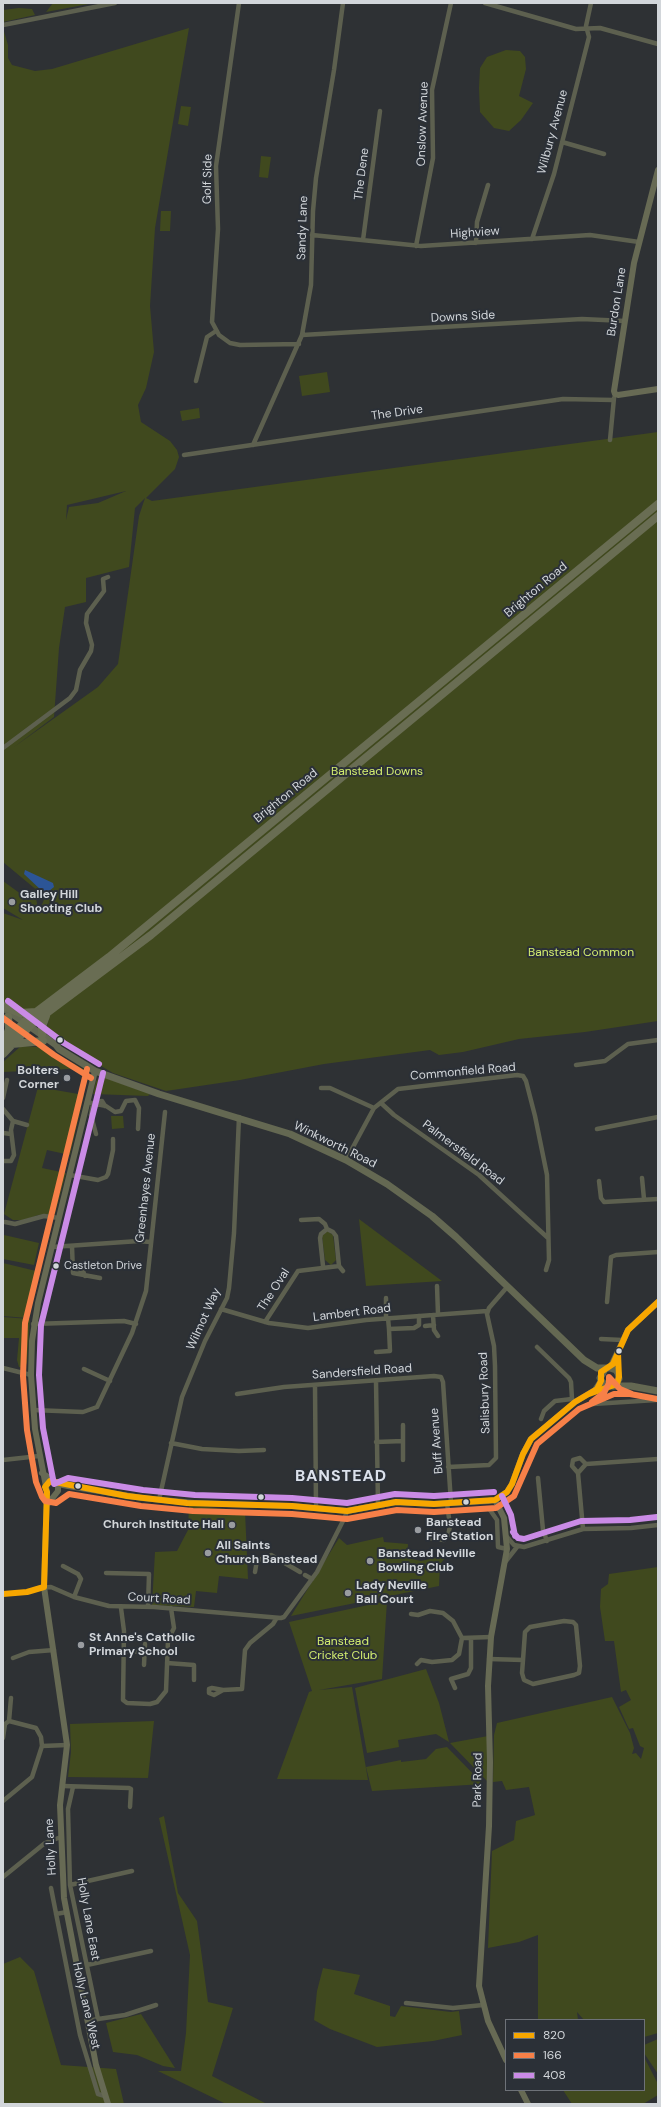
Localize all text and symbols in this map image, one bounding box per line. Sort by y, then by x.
street label: Onslow Avenue [414,81,432,167]
street label: Wilbury Avenue [535,88,571,176]
street label: The Dene [352,147,372,201]
street label: Golf Side [200,154,216,204]
street label: Sandy Lane [295,196,311,260]
street label: Highview [450,224,500,242]
street label: Burdon Lane [604,267,630,337]
street label: Downs Side [430,308,496,326]
street label: The Drive [370,402,424,424]
street label: Brighton Road [502,559,570,621]
park label: Banstead Downs [331,765,423,779]
street label: Brighton Road [251,766,321,826]
place label: Galley Hill Shooting Club [20,888,102,916]
marker: Galley Hill Shooting Club [7,897,17,907]
park label: Banstead Common [528,946,634,960]
unlabelled marker [55,1035,65,1045]
street label: Commonfield Road [410,1060,516,1084]
place label: Bolters Corner [17,1064,59,1092]
marker: Bolters Corner [62,1073,72,1083]
street label: Palmersfield Road [419,1118,507,1188]
street label: Winkworth Road [291,1119,379,1171]
street label: Greenhayes Avenue [133,1133,159,1243]
place label: Castleton Drive [64,1259,142,1273]
marker: Castleton Drive [51,1261,61,1271]
street label: The Oval [255,1266,293,1314]
street label: Wilmot Way [184,1286,224,1352]
street label: Lambert Road [312,1301,392,1325]
unlabelled marker [614,1346,624,1356]
street label: Salisbury Road [476,1352,494,1434]
street label: Sandersfield Road [312,1361,412,1383]
street label: Buff Avenue [428,1407,446,1475]
district label: BANSTEAD [295,1467,387,1487]
unlabelled marker [73,1481,83,1491]
unlabelled marker [256,1492,266,1502]
unlabelled marker [461,1497,471,1507]
place label: Banstead Fire Station [426,1516,493,1544]
place label: Church Institute Hall [103,1518,224,1532]
marker: Church Institute Hall [227,1520,237,1530]
marker: Banstead Fire Station [413,1525,423,1535]
place label: All Saints Church Banstead [216,1539,317,1567]
place label: Banstead Neville Bowling Club [378,1547,476,1575]
marker: All Saints Church Banstead [203,1548,213,1558]
marker: Banstead Neville Bowling Club [365,1556,375,1566]
place label: Lady Neville Ball Court [356,1579,427,1607]
marker: Lady Neville Ball Court [343,1588,353,1598]
street label: Court Road [127,1590,191,1608]
place label: St Anne's Catholic Primary School [89,1631,195,1659]
park label: Banstead Cricket Club [309,1635,377,1663]
marker: St Anne's Catholic Primary School [76,1640,86,1650]
street label: Park Road [470,1752,486,1808]
street label: Holly Lane [42,1818,60,1876]
street label: Holly Lane East [74,1876,102,1962]
street label: Holly Lane West [69,1961,103,2051]
legend [505,2019,645,2091]
text: 820 [543,2027,565,2043]
text: 166 [543,2047,562,2063]
text: 408 [543,2067,566,2083]

